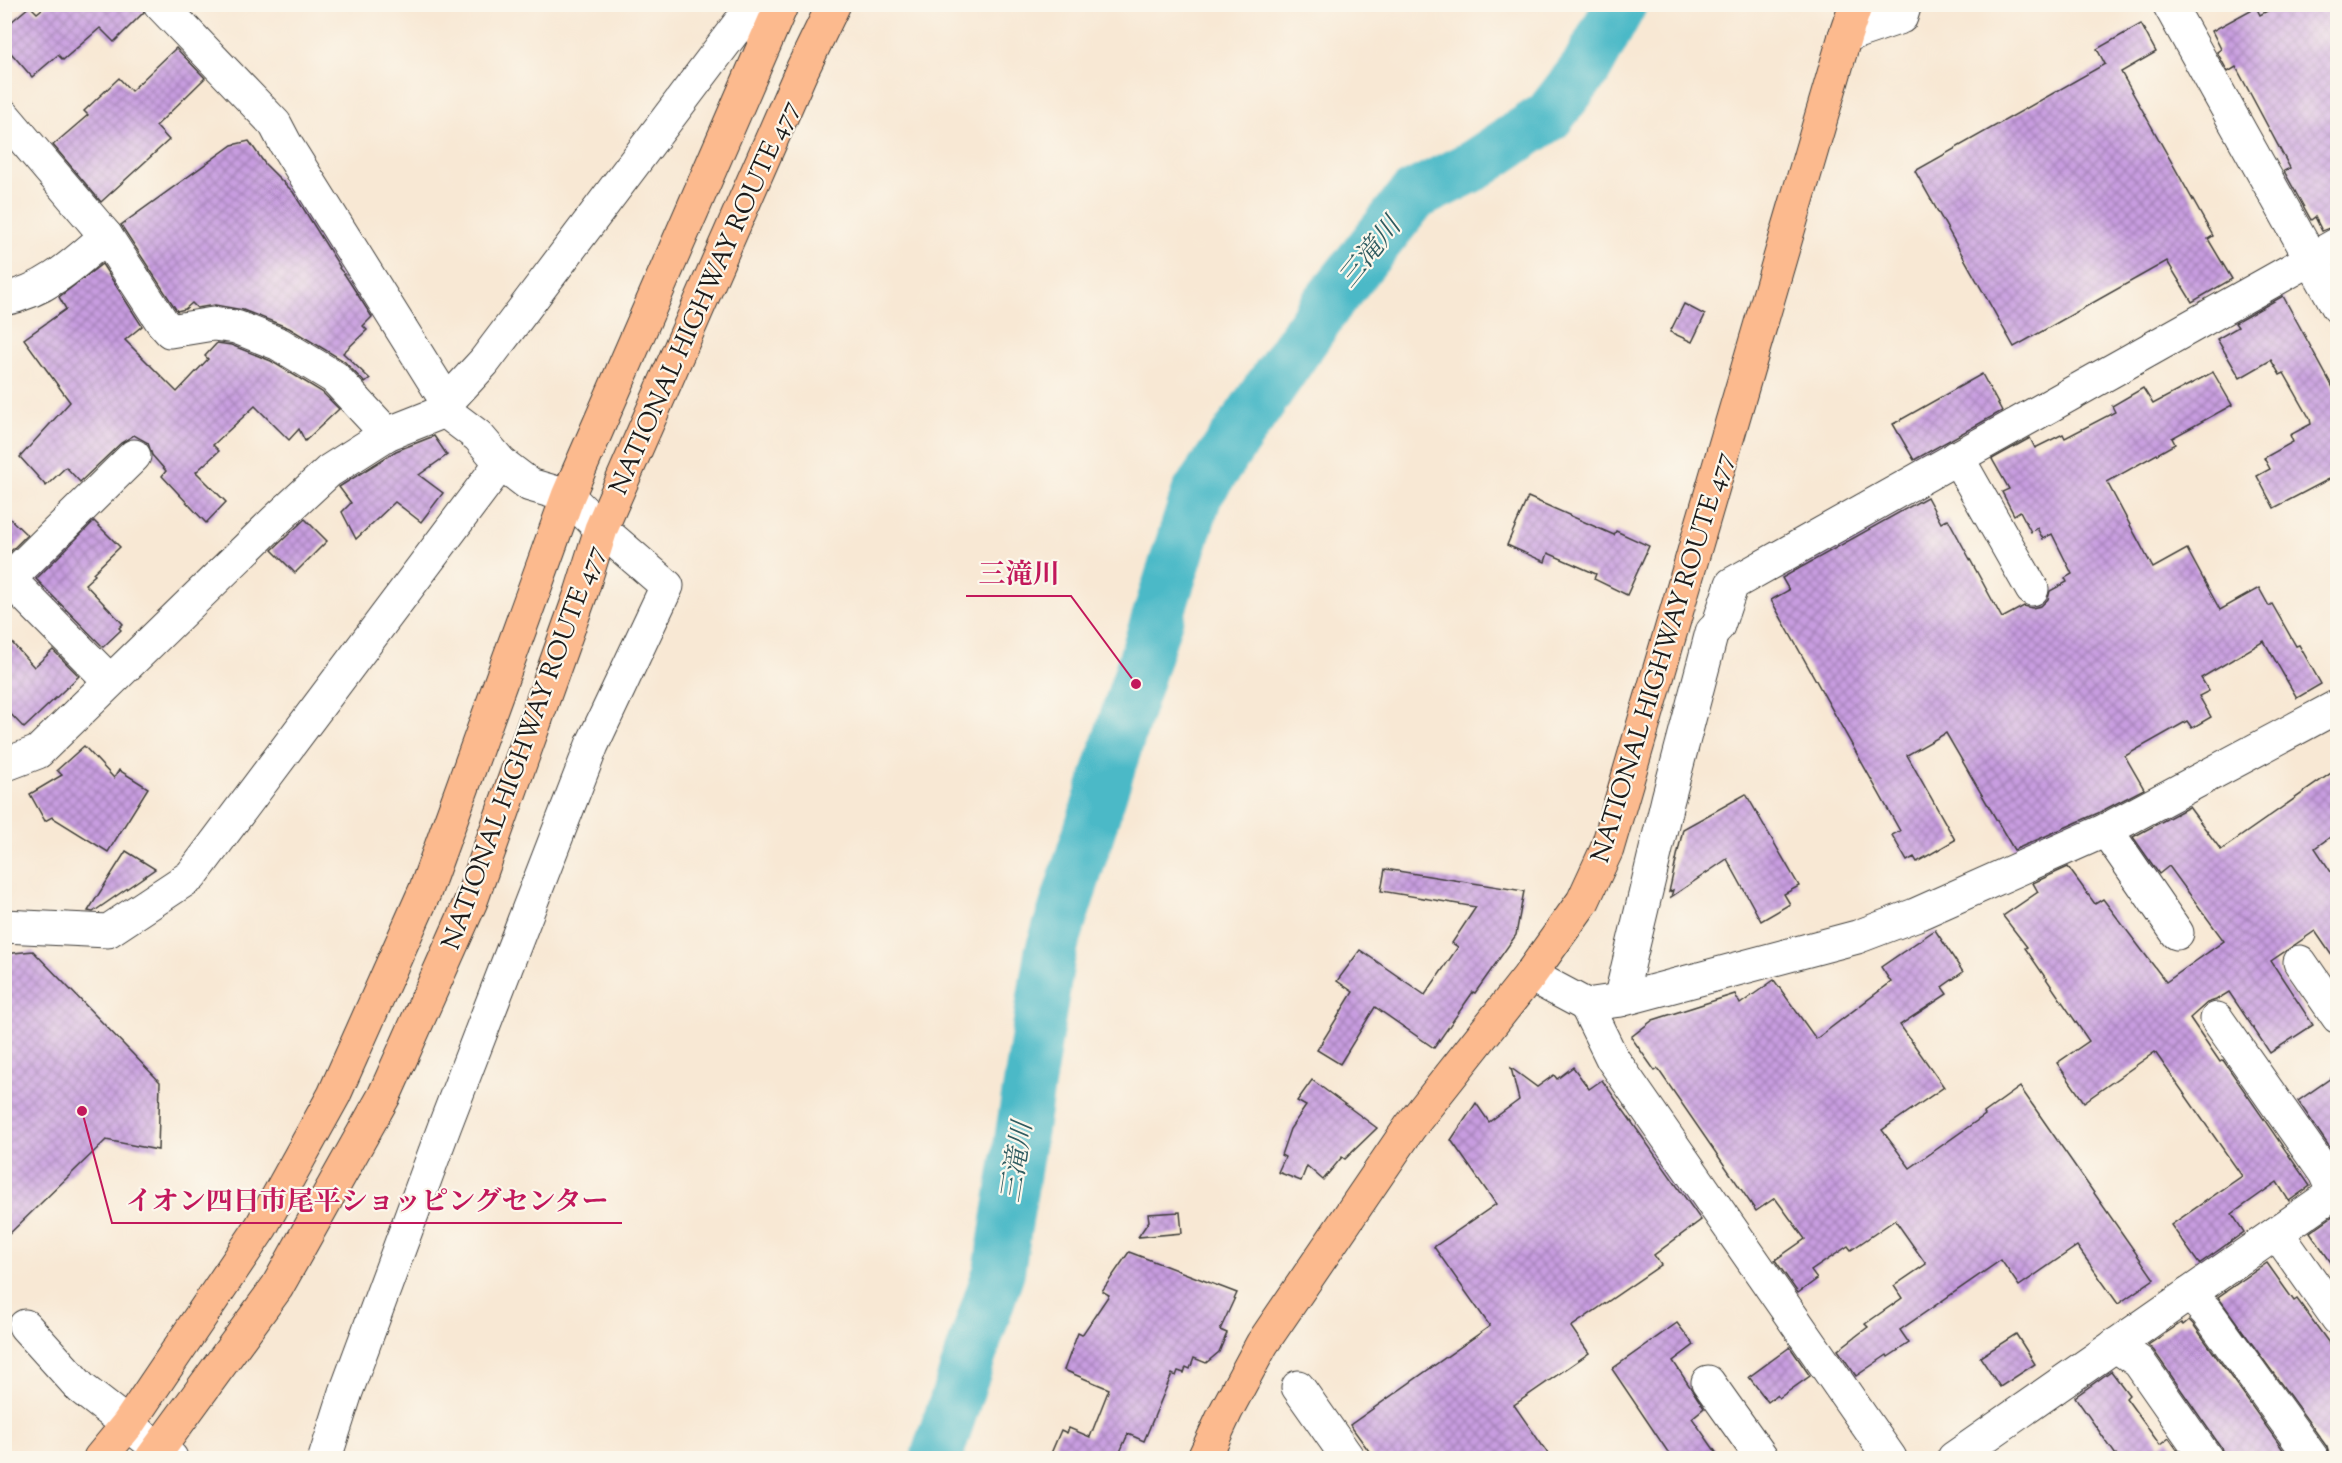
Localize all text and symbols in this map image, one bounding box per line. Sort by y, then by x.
street label: NATIONAL HIGHWAY ROUTE 477 [601,95,809,501]
water label: 三滝川 [1330,207,1413,297]
street label: NATIONAL HIGHWAY ROUTE 477 [1583,448,1744,868]
street label: NATIONAL HIGHWAY ROUTE 477 [434,540,615,955]
callout: 三滝川 [966,551,1071,596]
text: 三滝川 [979,557,1060,596]
water label: 三滝川 [993,1116,1045,1205]
callout: イオン四日市尾平ショッピングセンター [112,1178,622,1223]
text: イオン四日市尾平ショッピングセンター [125,1184,609,1223]

